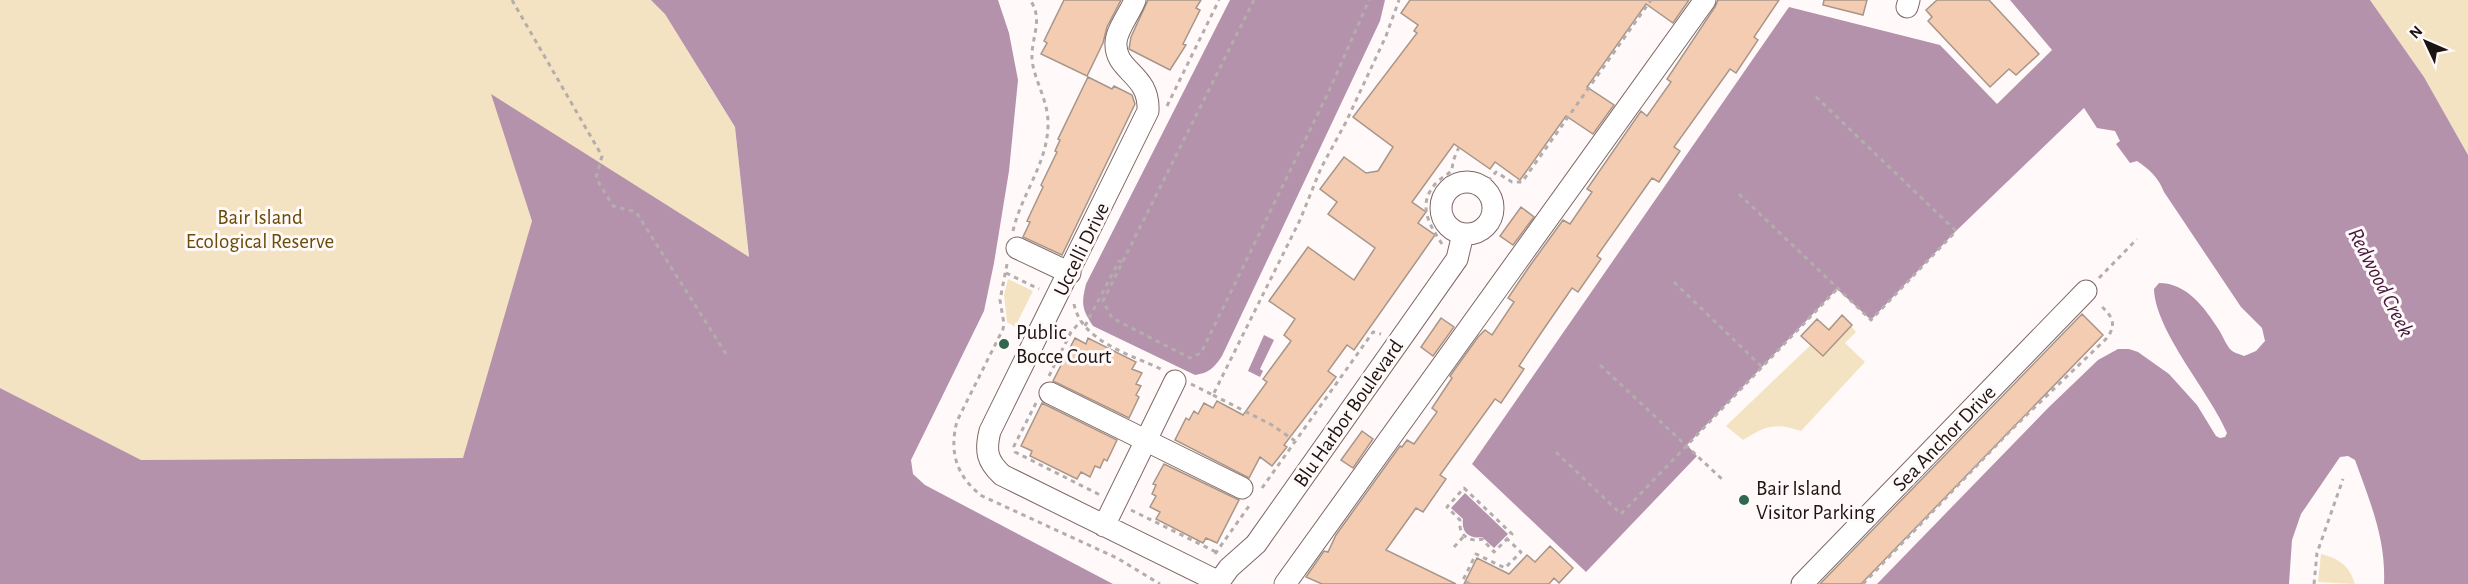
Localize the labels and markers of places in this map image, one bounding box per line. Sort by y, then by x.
place label: Public Bocce Court [1016,322,1112,367]
marker: Public Bocce Court [997,337,1011,351]
place label: Bair Island Visitor Parking [1756,478,1876,523]
marker: Bair Island Visitor Parking [1737,493,1751,507]

